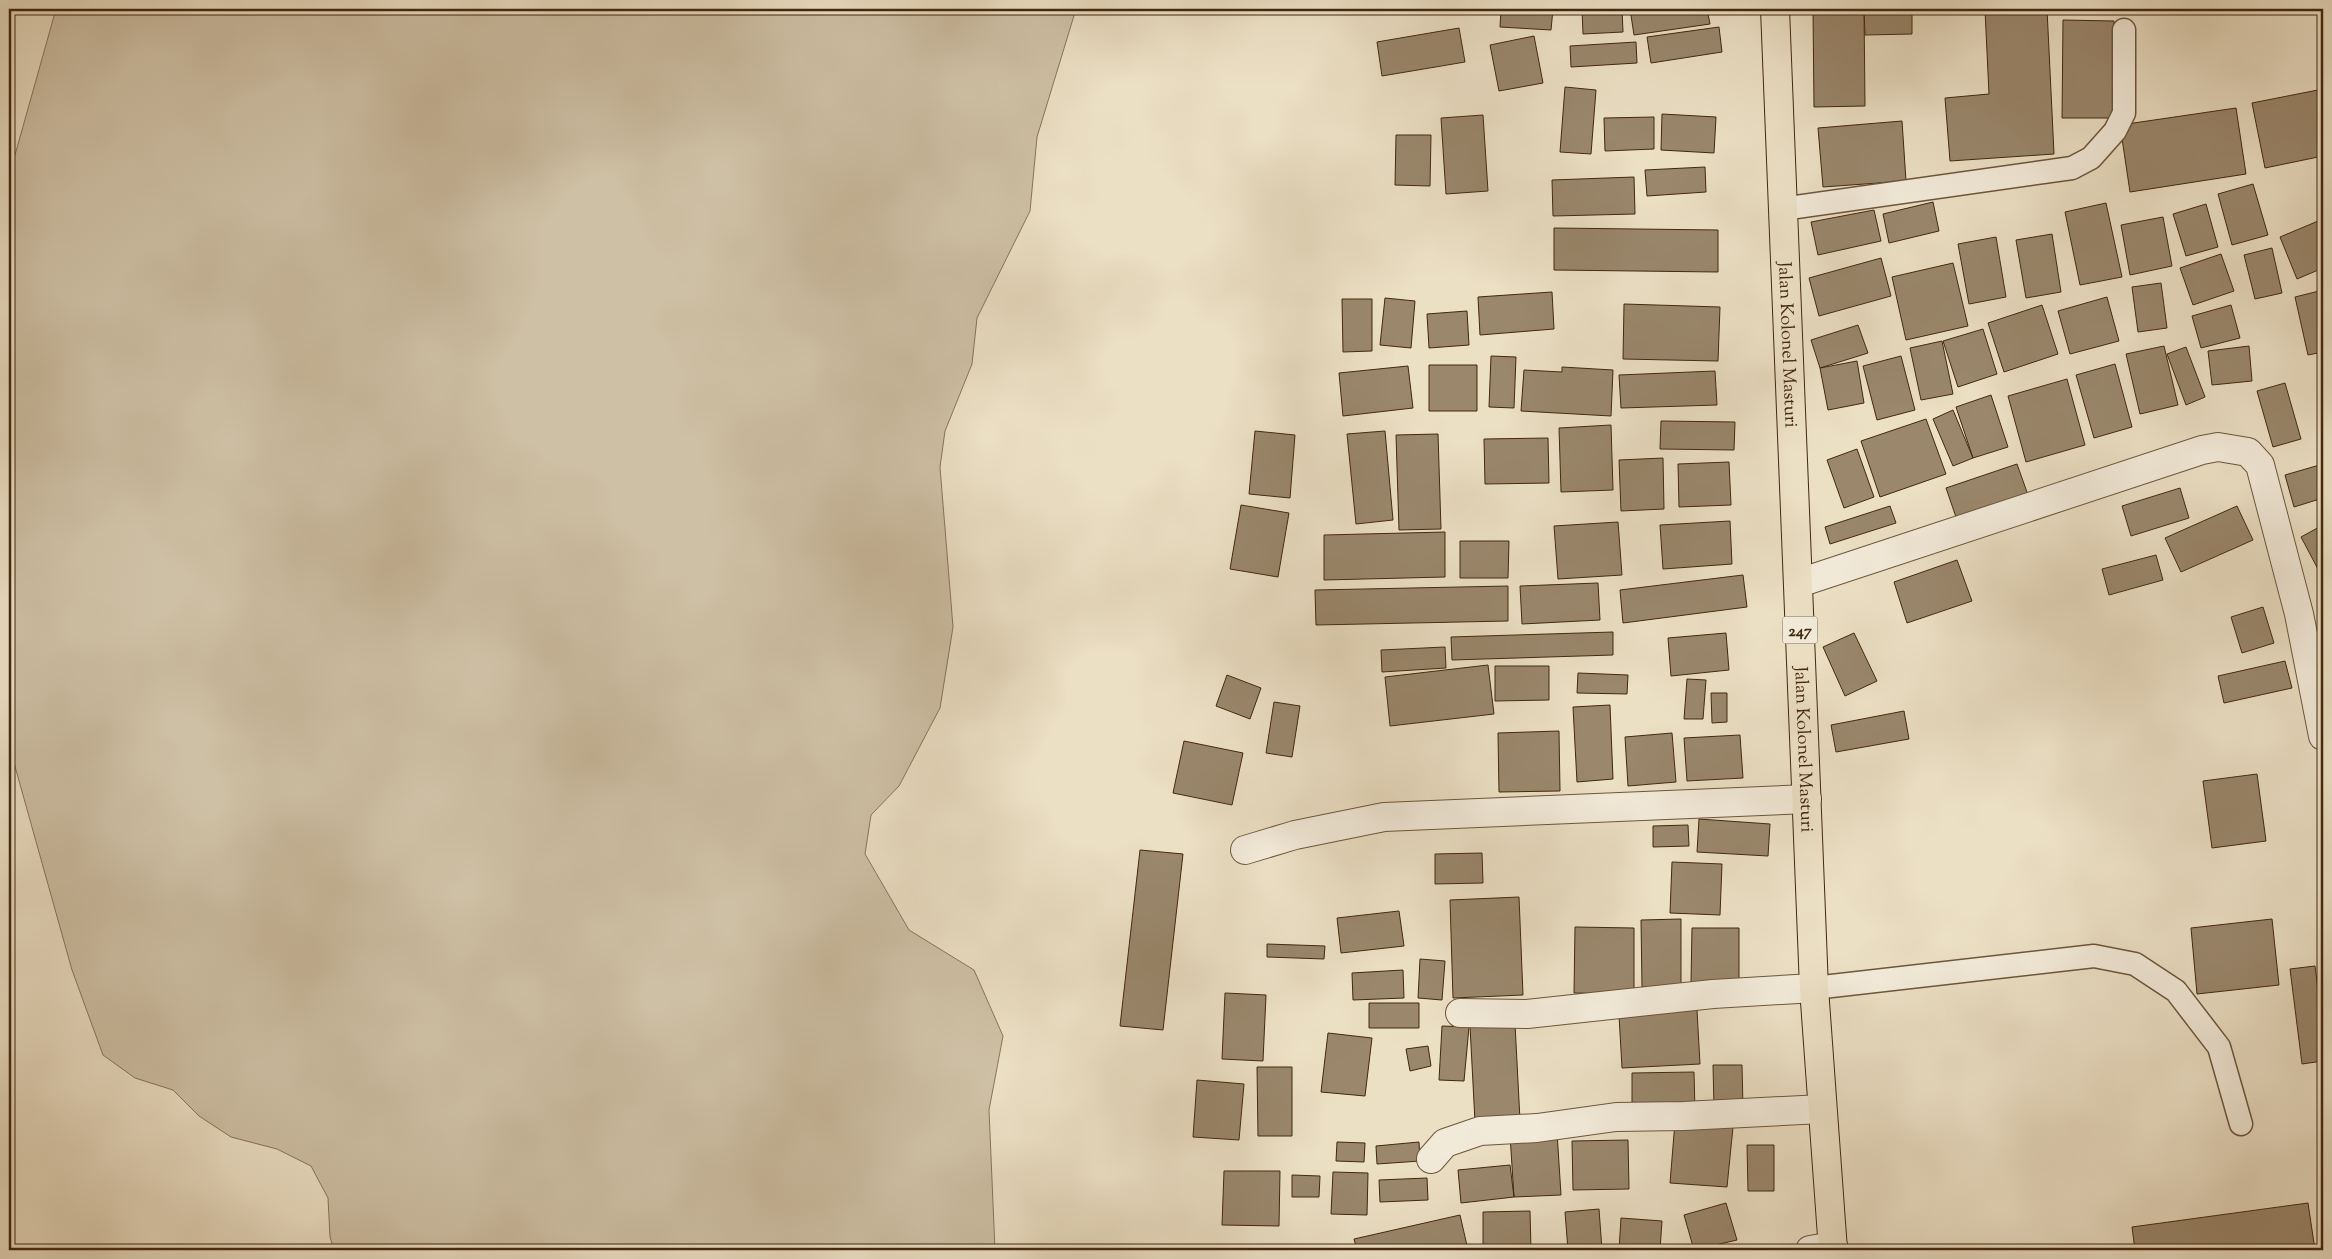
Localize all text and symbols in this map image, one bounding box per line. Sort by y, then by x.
street label: Jalan Kolonel Masturi [1770,260,1803,428]
road number: 247 [1782,616,1818,644]
street label: Jalan Kolonel Masturi [1786,665,1819,833]

